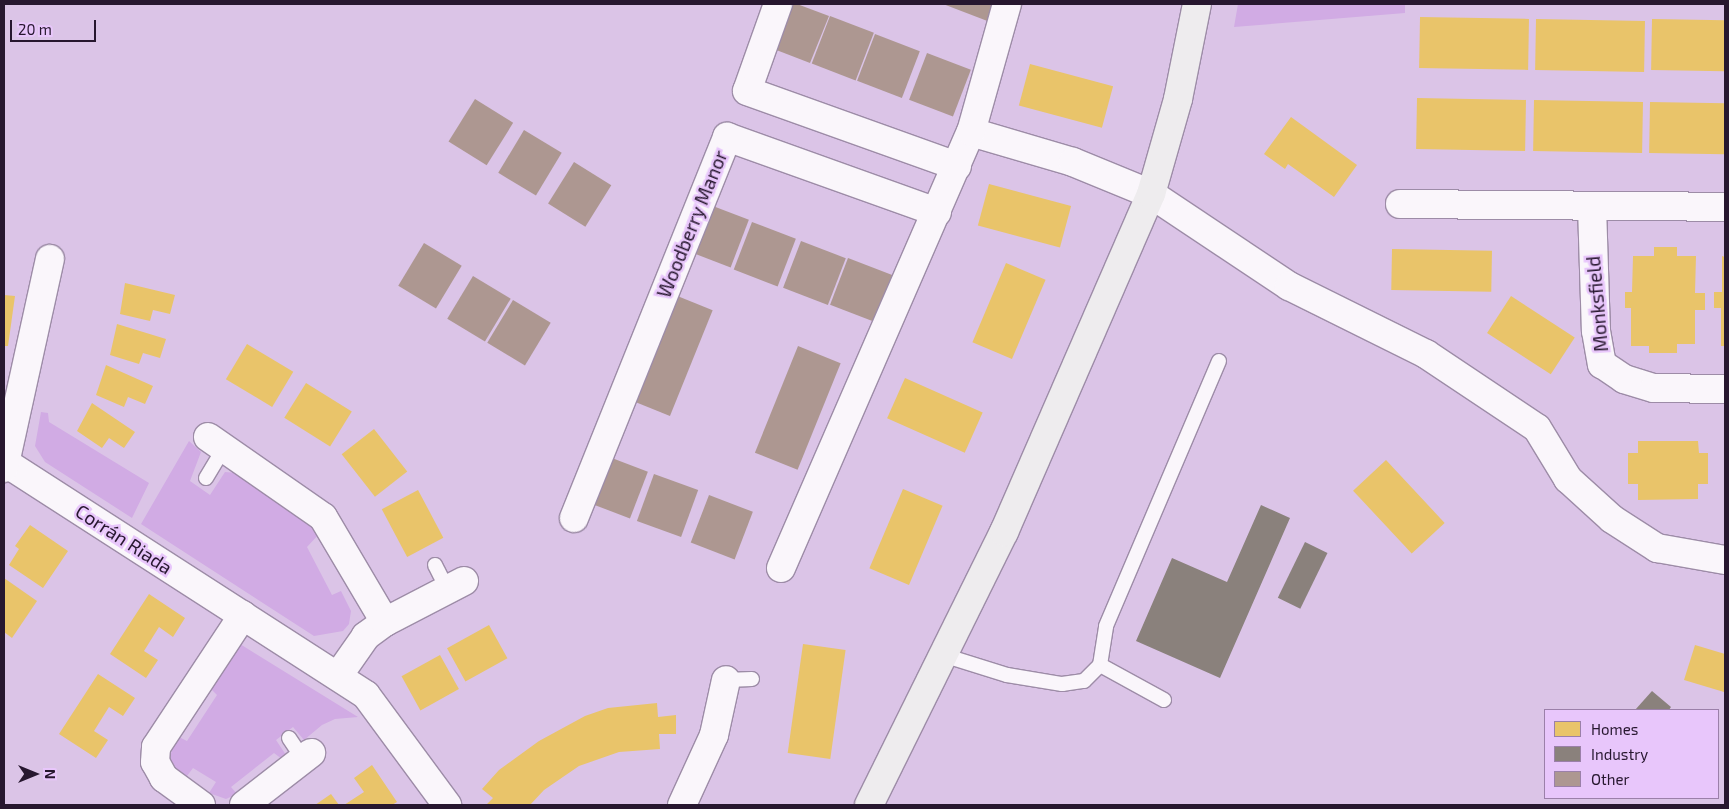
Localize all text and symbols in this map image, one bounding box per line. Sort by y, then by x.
scale bar [12,10,99,42]
text: 20 m [18,20,52,38]
street label: Woodberry Manor [652,147,732,301]
street label: Monksfield [1581,255,1613,353]
street label: Corrán Riada [71,499,177,579]
legend [1544,709,1719,799]
text: Homes [1591,720,1638,738]
text: Industry [1591,745,1648,763]
north arrow [10,749,60,799]
text: N [42,769,59,779]
text: Other [1591,770,1630,788]

